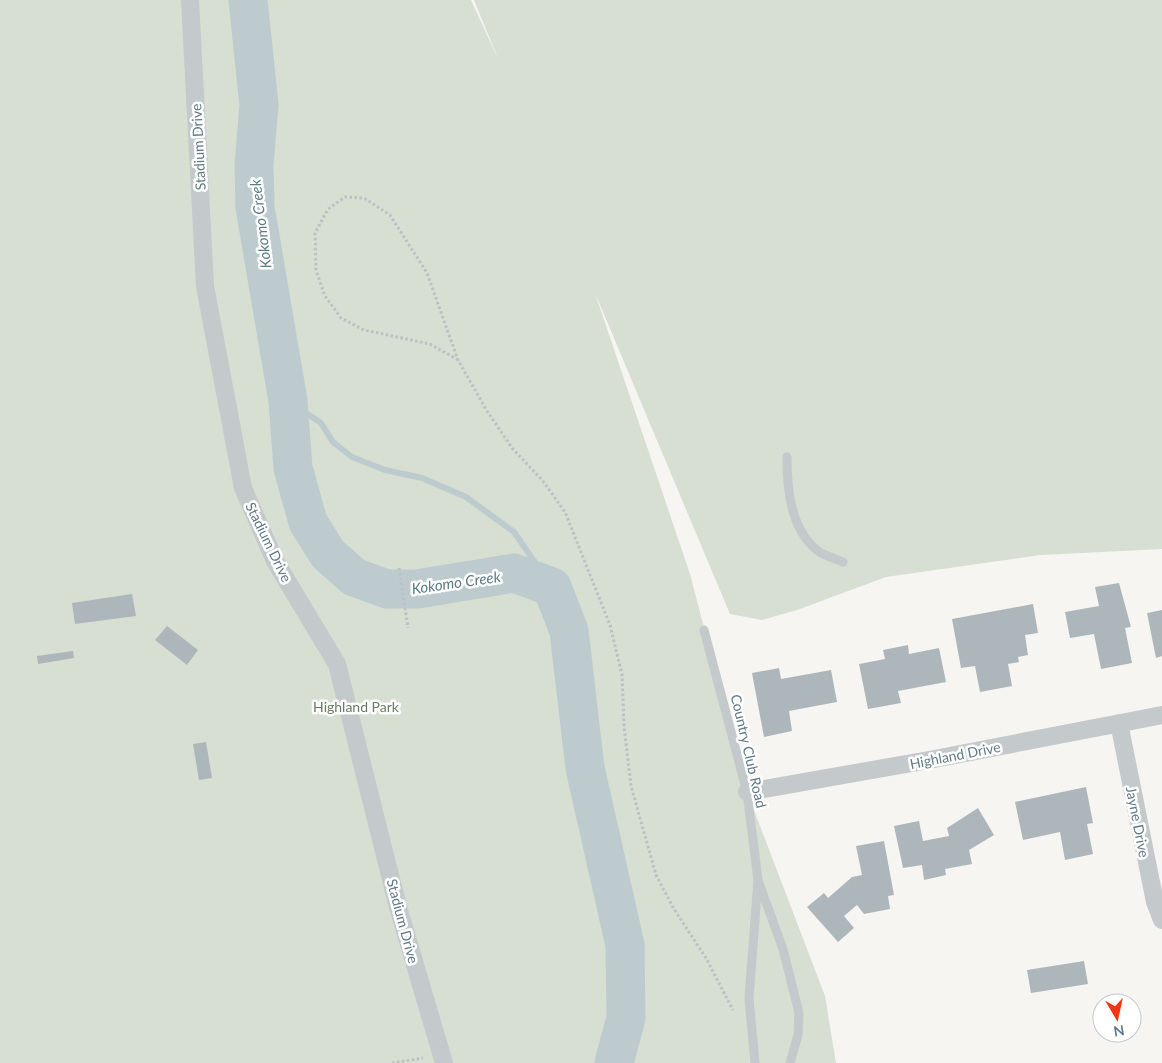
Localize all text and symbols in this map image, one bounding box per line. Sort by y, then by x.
street label: Stadium Drive [187,103,209,191]
water label: Kokomo Creek [245,178,274,270]
street label: Stadium Drive [242,499,296,585]
water label: Kokomo Creek [410,567,503,597]
street label: Country Club Road [728,692,770,810]
park label: Highland Park [313,698,400,715]
street label: Highland Drive [908,738,1002,772]
street label: Jayne Drive [1123,785,1153,859]
street label: Stadium Drive [384,877,422,965]
north arrow [1092,993,1142,1043]
text: N [1112,1022,1126,1041]

